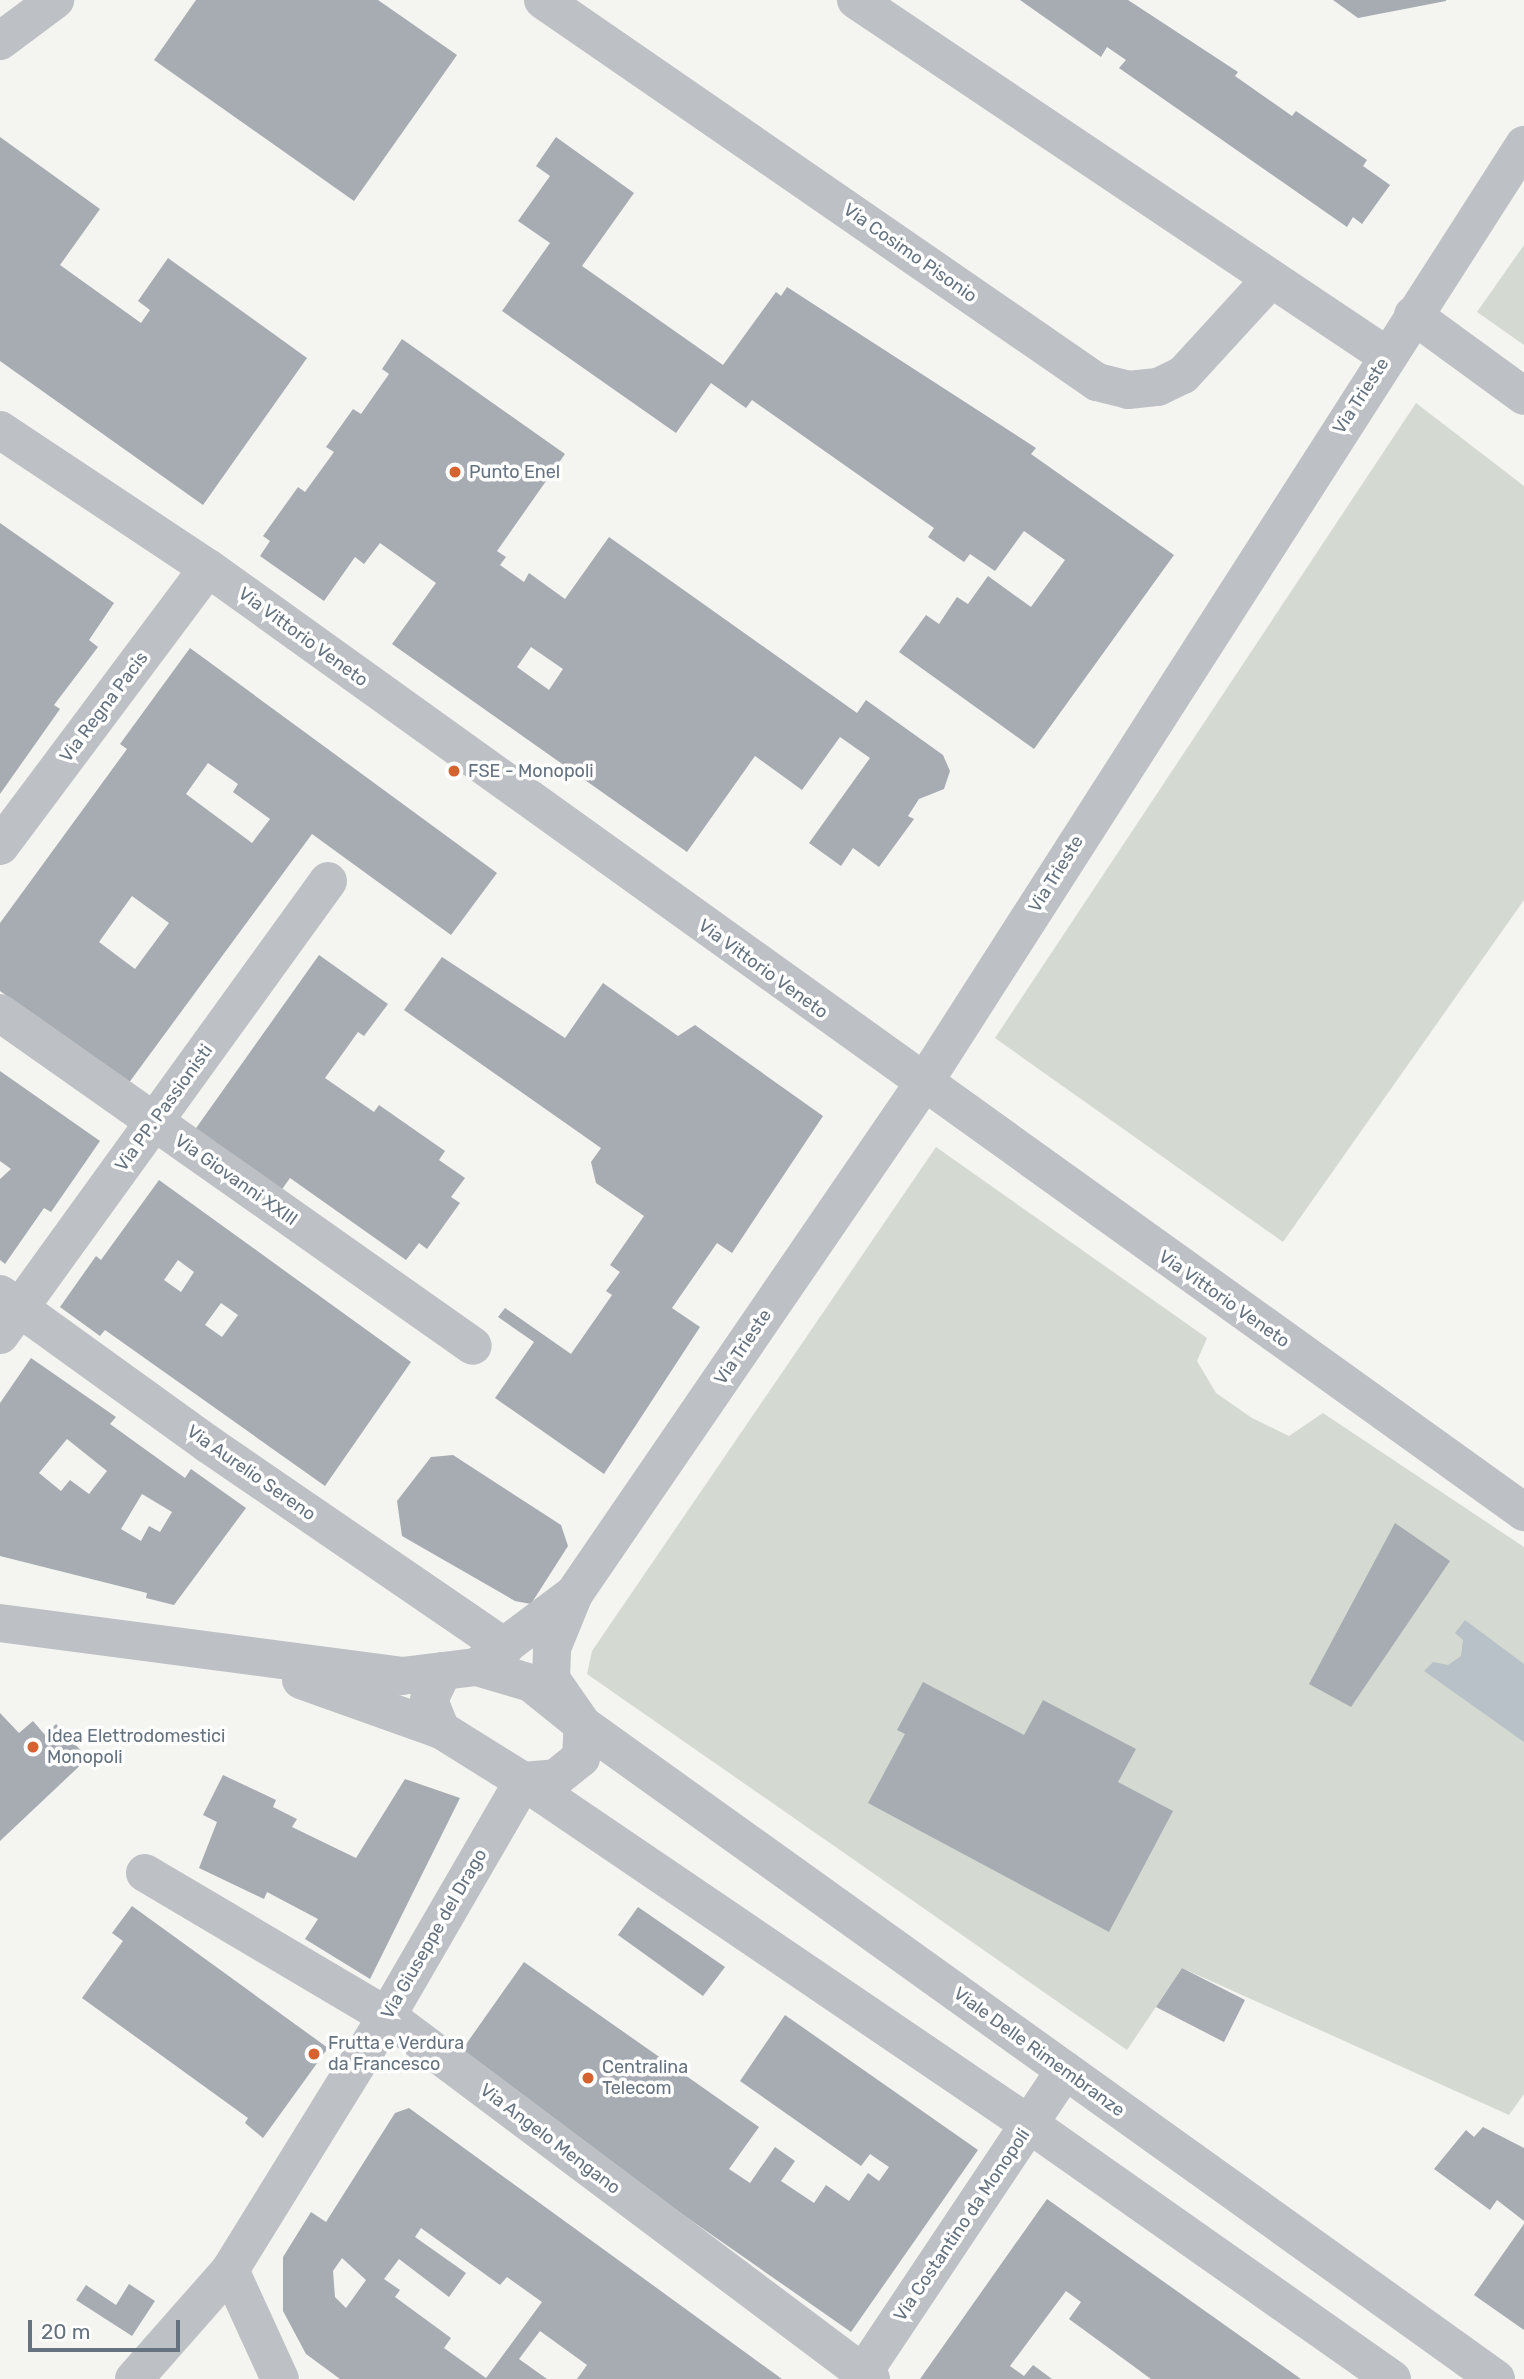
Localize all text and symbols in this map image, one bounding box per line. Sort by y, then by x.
street label: Via Cosimo Pisonio [839,199,981,307]
street label: Via Trieste [1328,354,1394,438]
place label: Punto Enel [469,461,560,483]
marker: Punto Enel [447,464,463,480]
street label: Via Vittorio Veneto [234,582,372,692]
street label: Via Regna Pacis [55,647,153,767]
place label: FSE - Monopoli [468,760,594,782]
marker: FSE - Monopoli [446,763,462,779]
street label: Via Trieste [1024,831,1088,917]
street label: Via Vittorio Veneto [694,914,832,1024]
street label: Via PP. Passionisti [111,1040,217,1176]
street label: Via Giovanni XXIII [171,1130,301,1230]
street label: Via Vittorio Veneto [1154,1245,1294,1353]
street label: Via Trieste [710,1305,776,1389]
street label: Via Aurelio Sereno [182,1420,320,1526]
place label: Idea Elettrodomestici Monopoli [47,1726,225,1768]
marker: Idea Elettrodomestici Monopoli [25,1739,41,1755]
street label: Via Giuseppe del Drago [376,1845,492,2023]
street label: Viale Delle Rimembranze [949,1983,1129,2121]
place label: Frutta e Verdura da Francesco [328,2033,465,2076]
marker: Frutta e Verdura da Francesco [306,2046,322,2062]
place label: Centralina Telecom [602,2057,688,2100]
marker: Centralina Telecom [580,2070,596,2086]
street label: Via Angelo Mengano [475,2079,625,2199]
street label: Via Costantino da Monopoli [889,2125,1035,2325]
scale bar [32,2306,184,2350]
text: 20 m [41,2319,90,2344]

